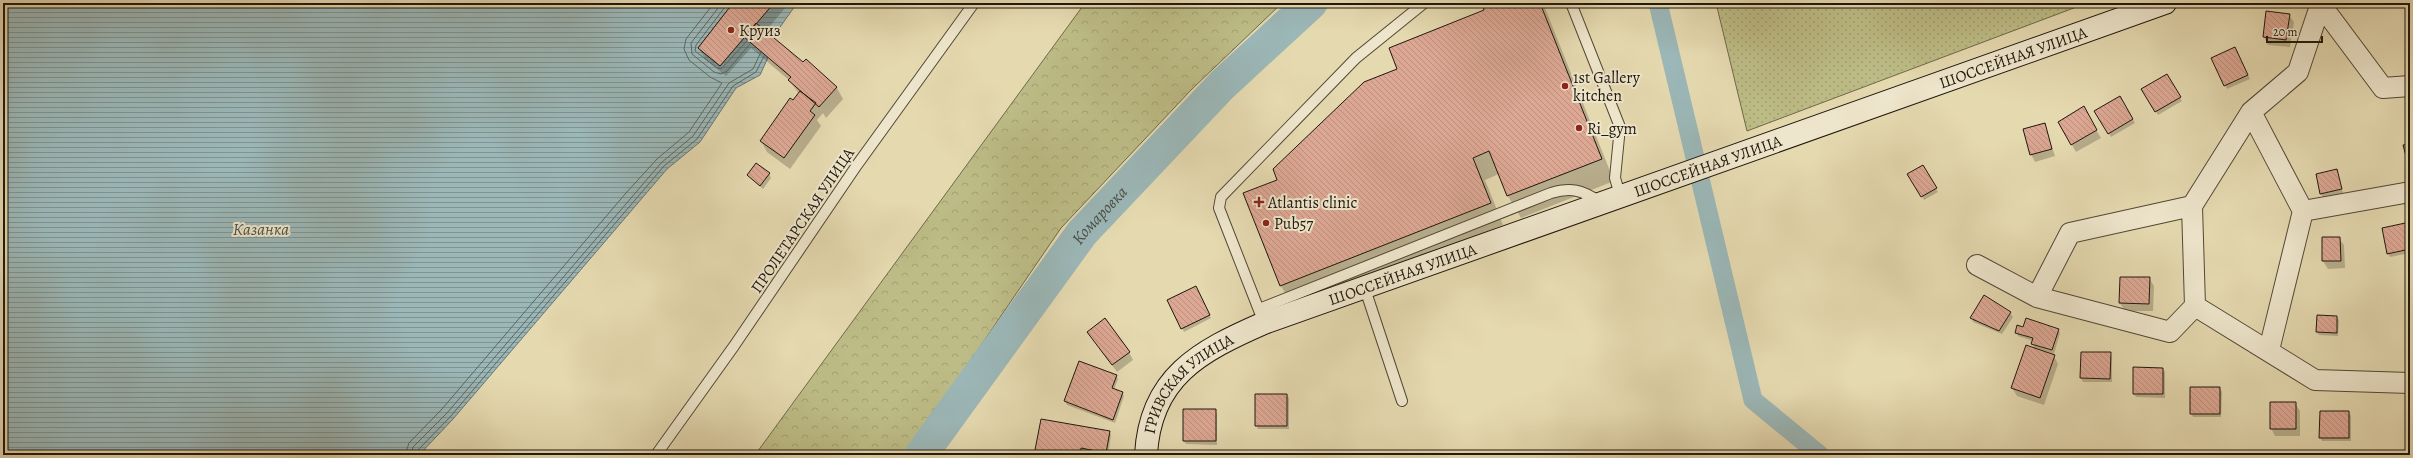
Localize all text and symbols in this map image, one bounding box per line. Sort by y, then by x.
scale bar [2267,18,2322,44]
place label: Круиз [739,20,781,42]
street label: ШОССЕЙНАЯ УЛИЦА [1936,21,2091,94]
text: 20 m [2273,24,2297,40]
marker: Круиз [726,25,736,35]
place label: 1st Gallery kitchen [1573,67,1641,107]
marker: 1st Gallery kitchen [1560,81,1570,91]
place label: Ri_gym [1587,118,1637,140]
marker: Ri_gym [1574,123,1584,133]
street label: ШОССЕЙНАЯ УЛИЦА [1631,130,1785,203]
street label: ПРОЛЕТАРСКАЯ УЛИЦА [746,143,860,298]
water label: Комаровка [1066,181,1133,249]
place label: Atlantis clinic [1267,192,1358,214]
marker: Atlantis clinic [1253,196,1265,208]
place label: Pub57 [1274,213,1313,235]
water label: Казанка [233,218,289,241]
marker: Pub57 [1261,218,1271,228]
street label: ШОССЕЙНАЯ УЛИЦА [1326,238,1480,311]
street label: ГРИВСКАЯ УЛИЦА [1139,329,1238,436]

